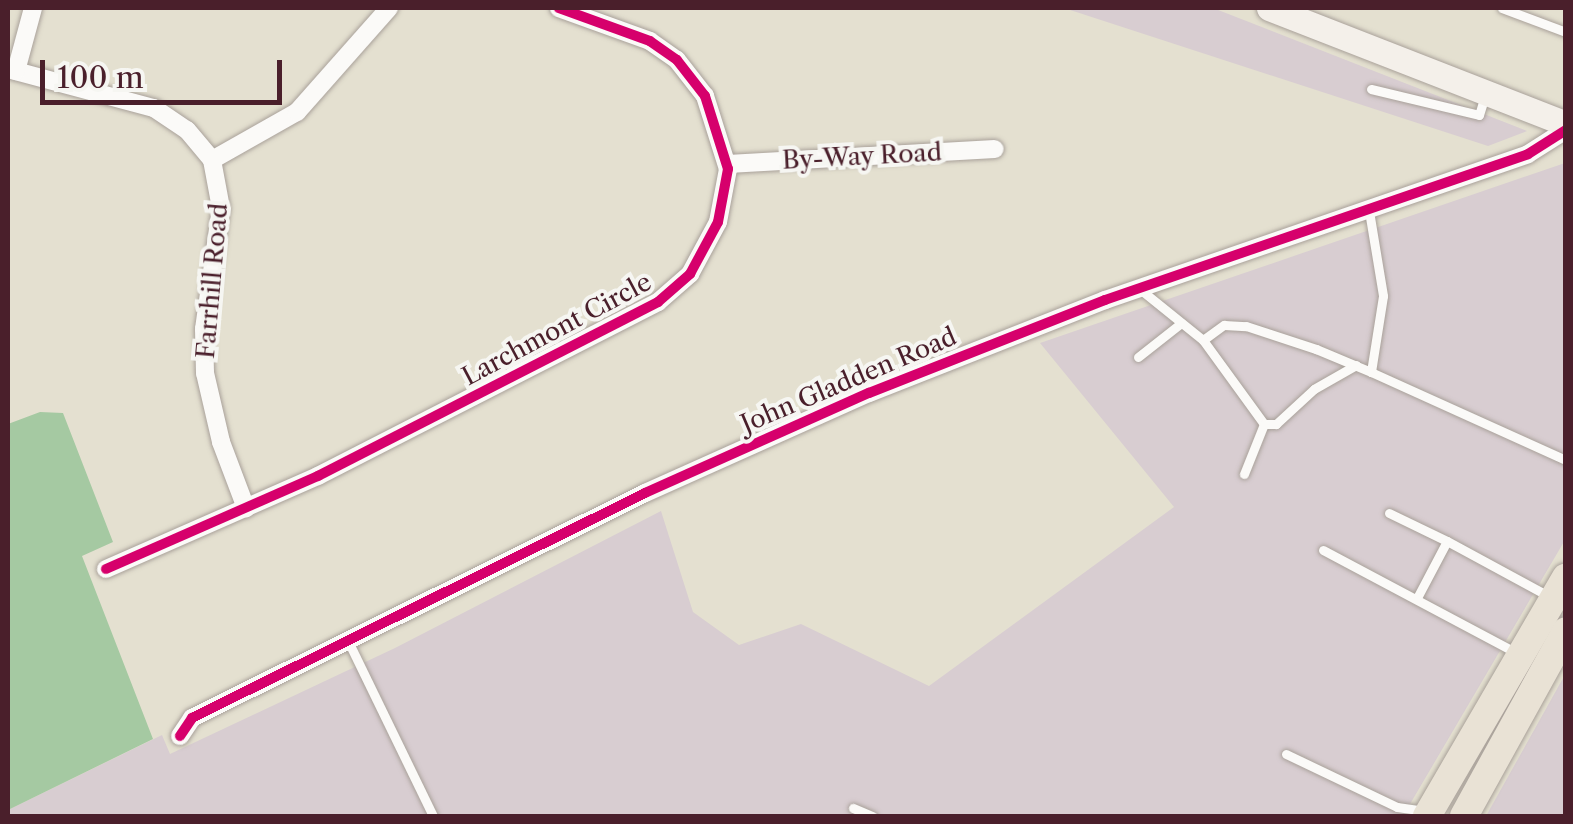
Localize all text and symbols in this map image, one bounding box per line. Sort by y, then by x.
scale bar [45,40,288,102]
text: 100 m [57,59,144,96]
street label: By-Way Road [781,138,943,176]
street label: Farrhill Road [191,202,235,360]
street label: Larchmont Circle [457,267,657,393]
street label: John Gladden Road [737,322,961,440]

